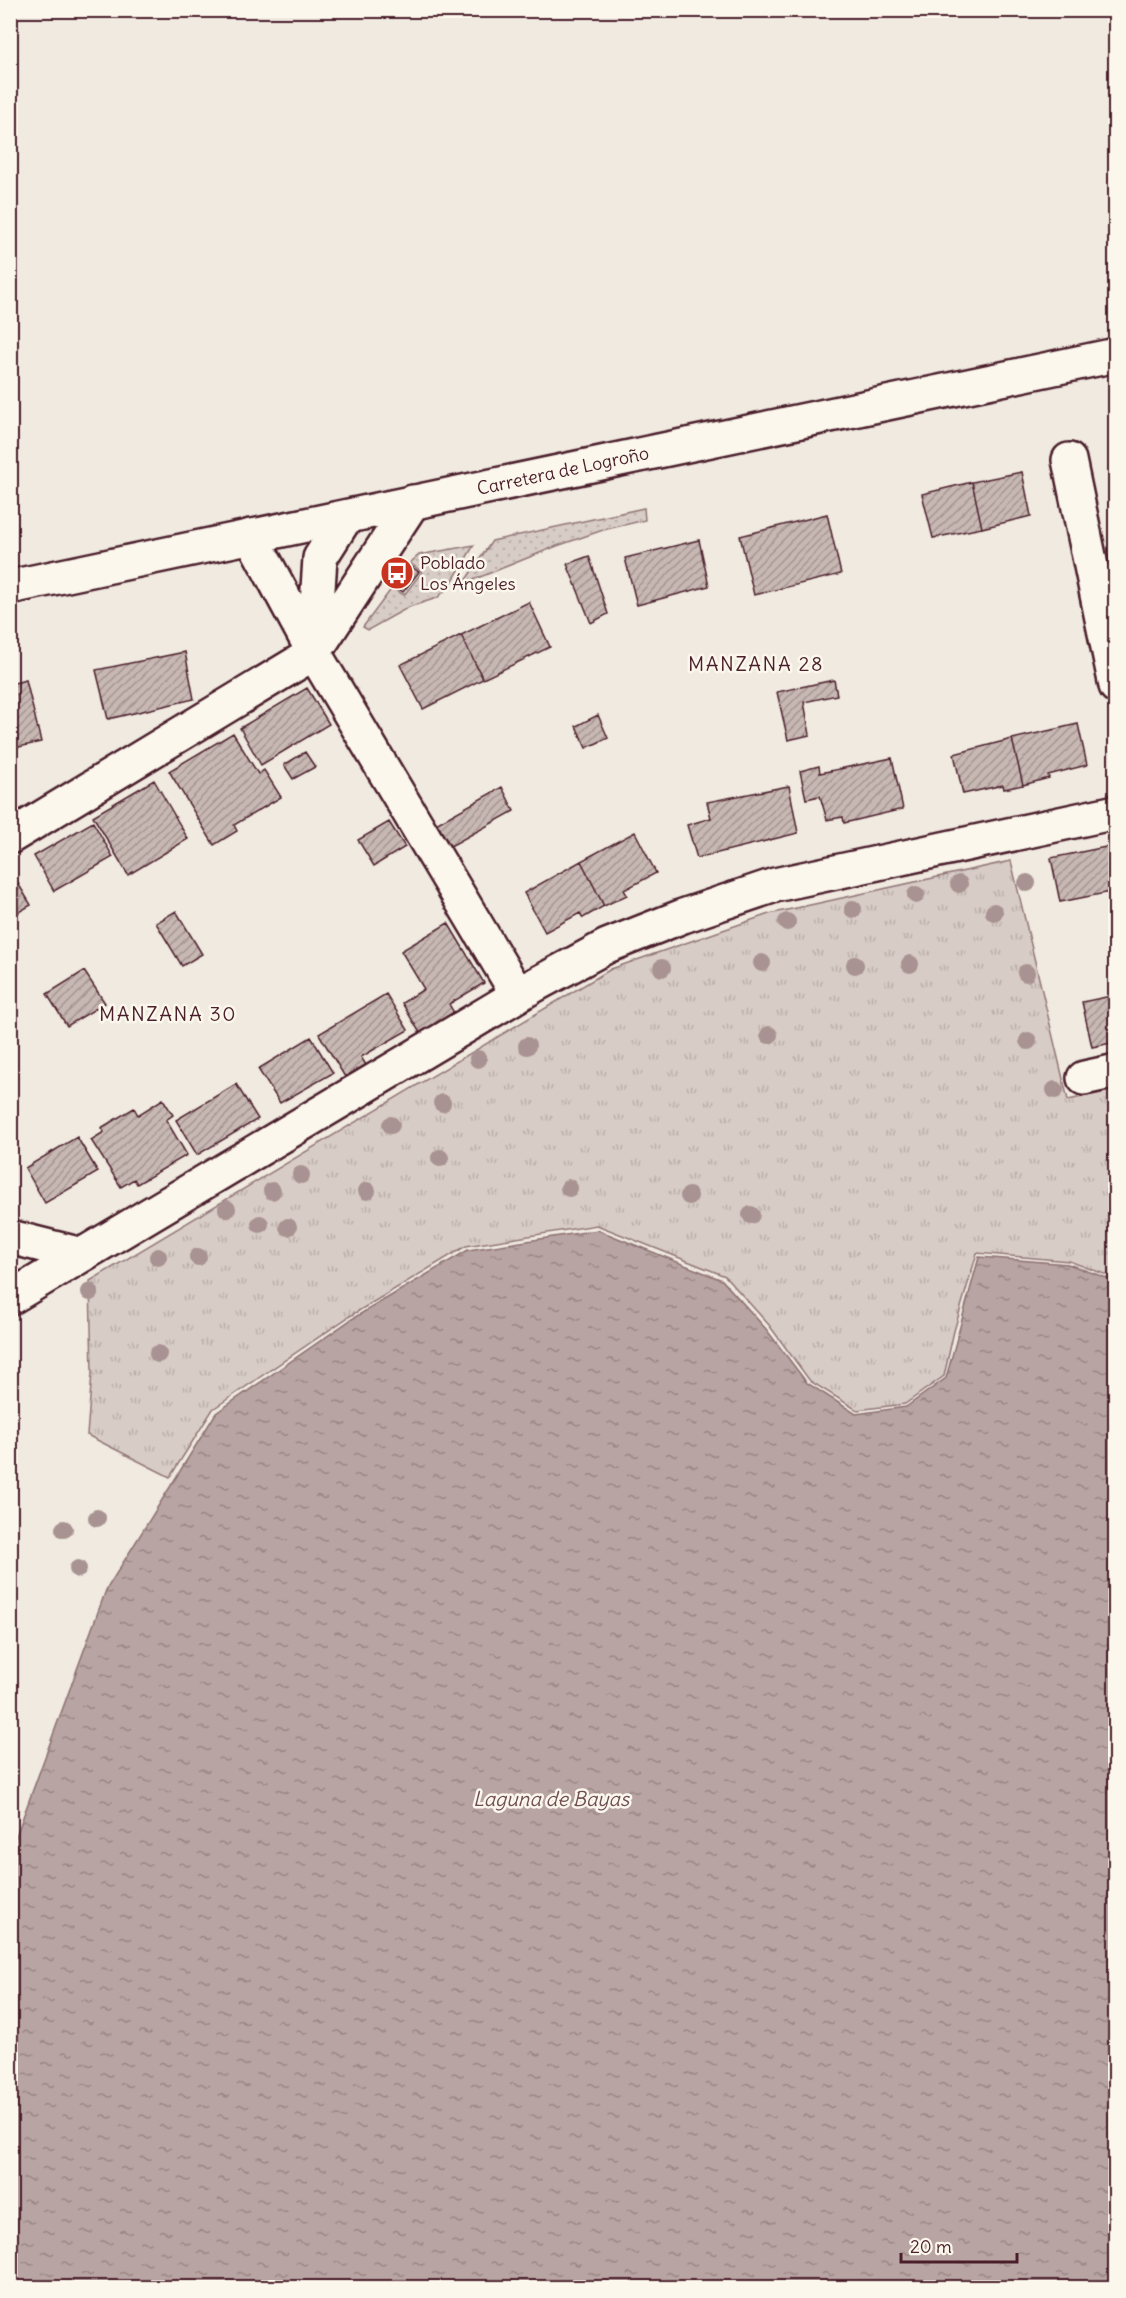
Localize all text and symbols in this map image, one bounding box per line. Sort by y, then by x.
street label: Carretera de Logroño [475,441,651,500]
place label: Poblado Los Ángeles [420,551,516,595]
bus stop icon: Poblado Los Ángeles [379,555,415,591]
district label: MANZANA 28 [688,651,824,676]
district label: MANZANA 30 [99,1001,237,1026]
water label: Laguna de Bayas [473,1786,631,1811]
scale bar [901,2226,1016,2264]
text: 20 m [910,2235,952,2258]

